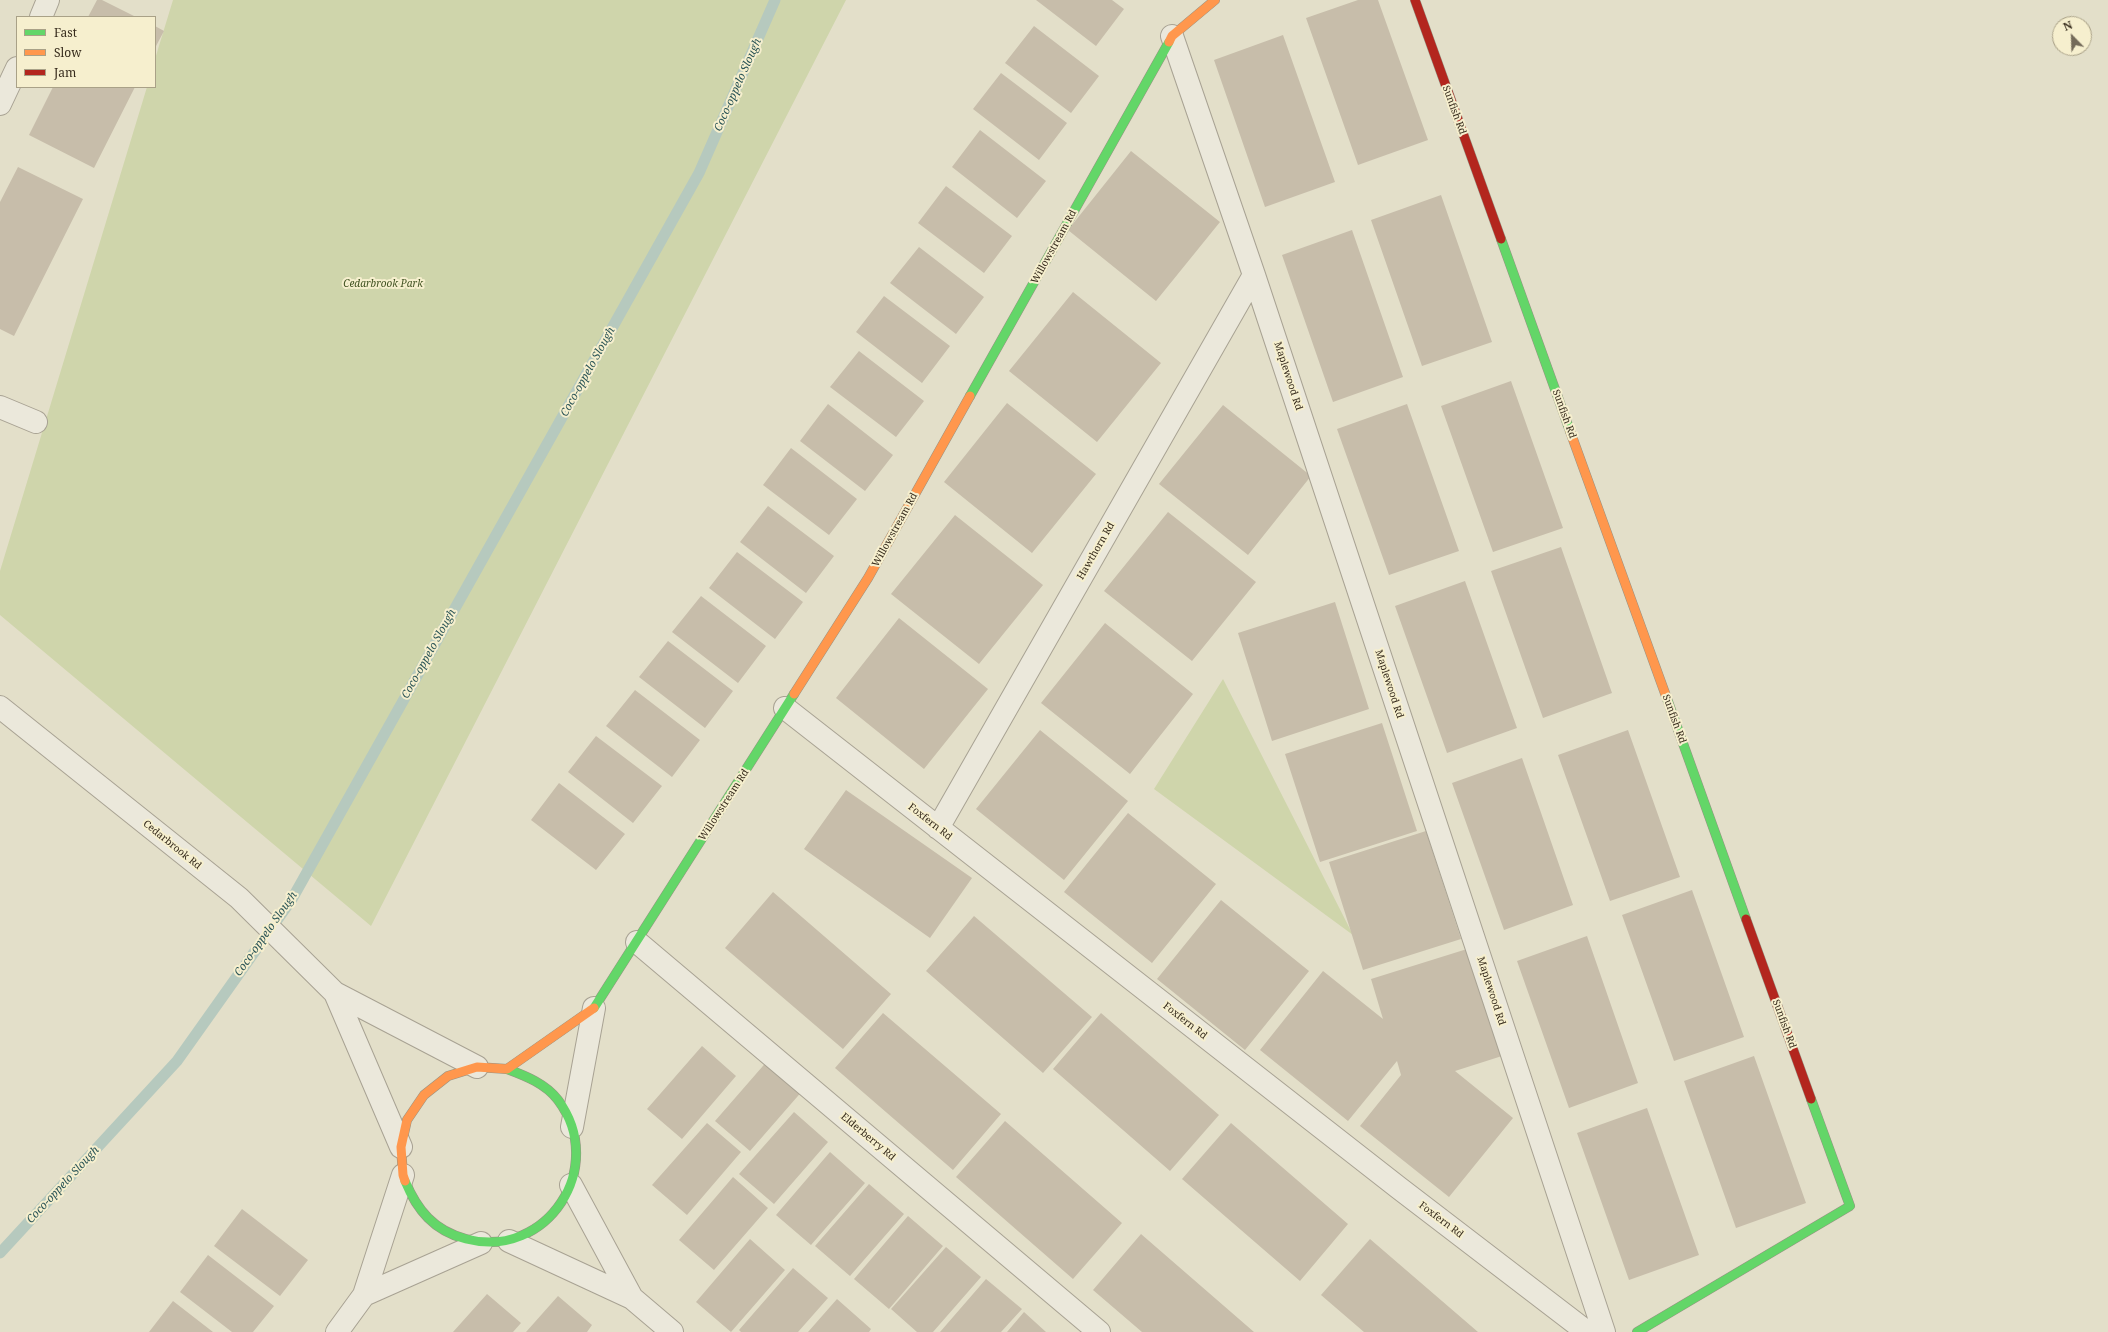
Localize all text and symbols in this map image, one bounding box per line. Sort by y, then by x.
legend [16,16,156,88]
north arrow [2052,16,2092,56]
text: N [2061,17,2074,34]
text: Fast [54,24,77,41]
water label: Coco-oppelo Slough [712,37,764,133]
text: Slow [54,44,82,61]
text: Jam [54,64,76,81]
street label: Sunfish Rd [1440,84,1468,136]
street label: Willowstream Rd [1029,208,1079,286]
park label: Cedarbrook Park [343,278,423,290]
water label: Coco-oppelo Slough [558,325,618,419]
street label: Maplewood Rd [1271,340,1305,412]
street label: Sunfish Rd [1550,388,1578,440]
street label: Willowstream Rd [870,491,920,569]
street label: Hawthorn Rd [1075,520,1117,582]
water label: Coco-oppelo Slough [399,607,459,701]
street label: Maplewood Rd [1372,648,1406,720]
street label: Sunfish Rd [1660,693,1688,745]
street label: Willowstream Rd [696,767,752,843]
street label: Foxfern Rd [906,801,954,843]
street label: Cedarbrook Rd [140,818,204,872]
water label: Coco-oppelo Slough [232,889,300,979]
street label: Maplewood Rd [1474,955,1508,1027]
street label: Sunfish Rd [1770,998,1798,1050]
street label: Foxfern Rd [1161,1000,1209,1042]
street label: Elderberry Rd [838,1111,898,1163]
water label: Coco-oppelo Slough [24,1144,102,1226]
street label: Foxfern Rd [1416,1199,1466,1241]

